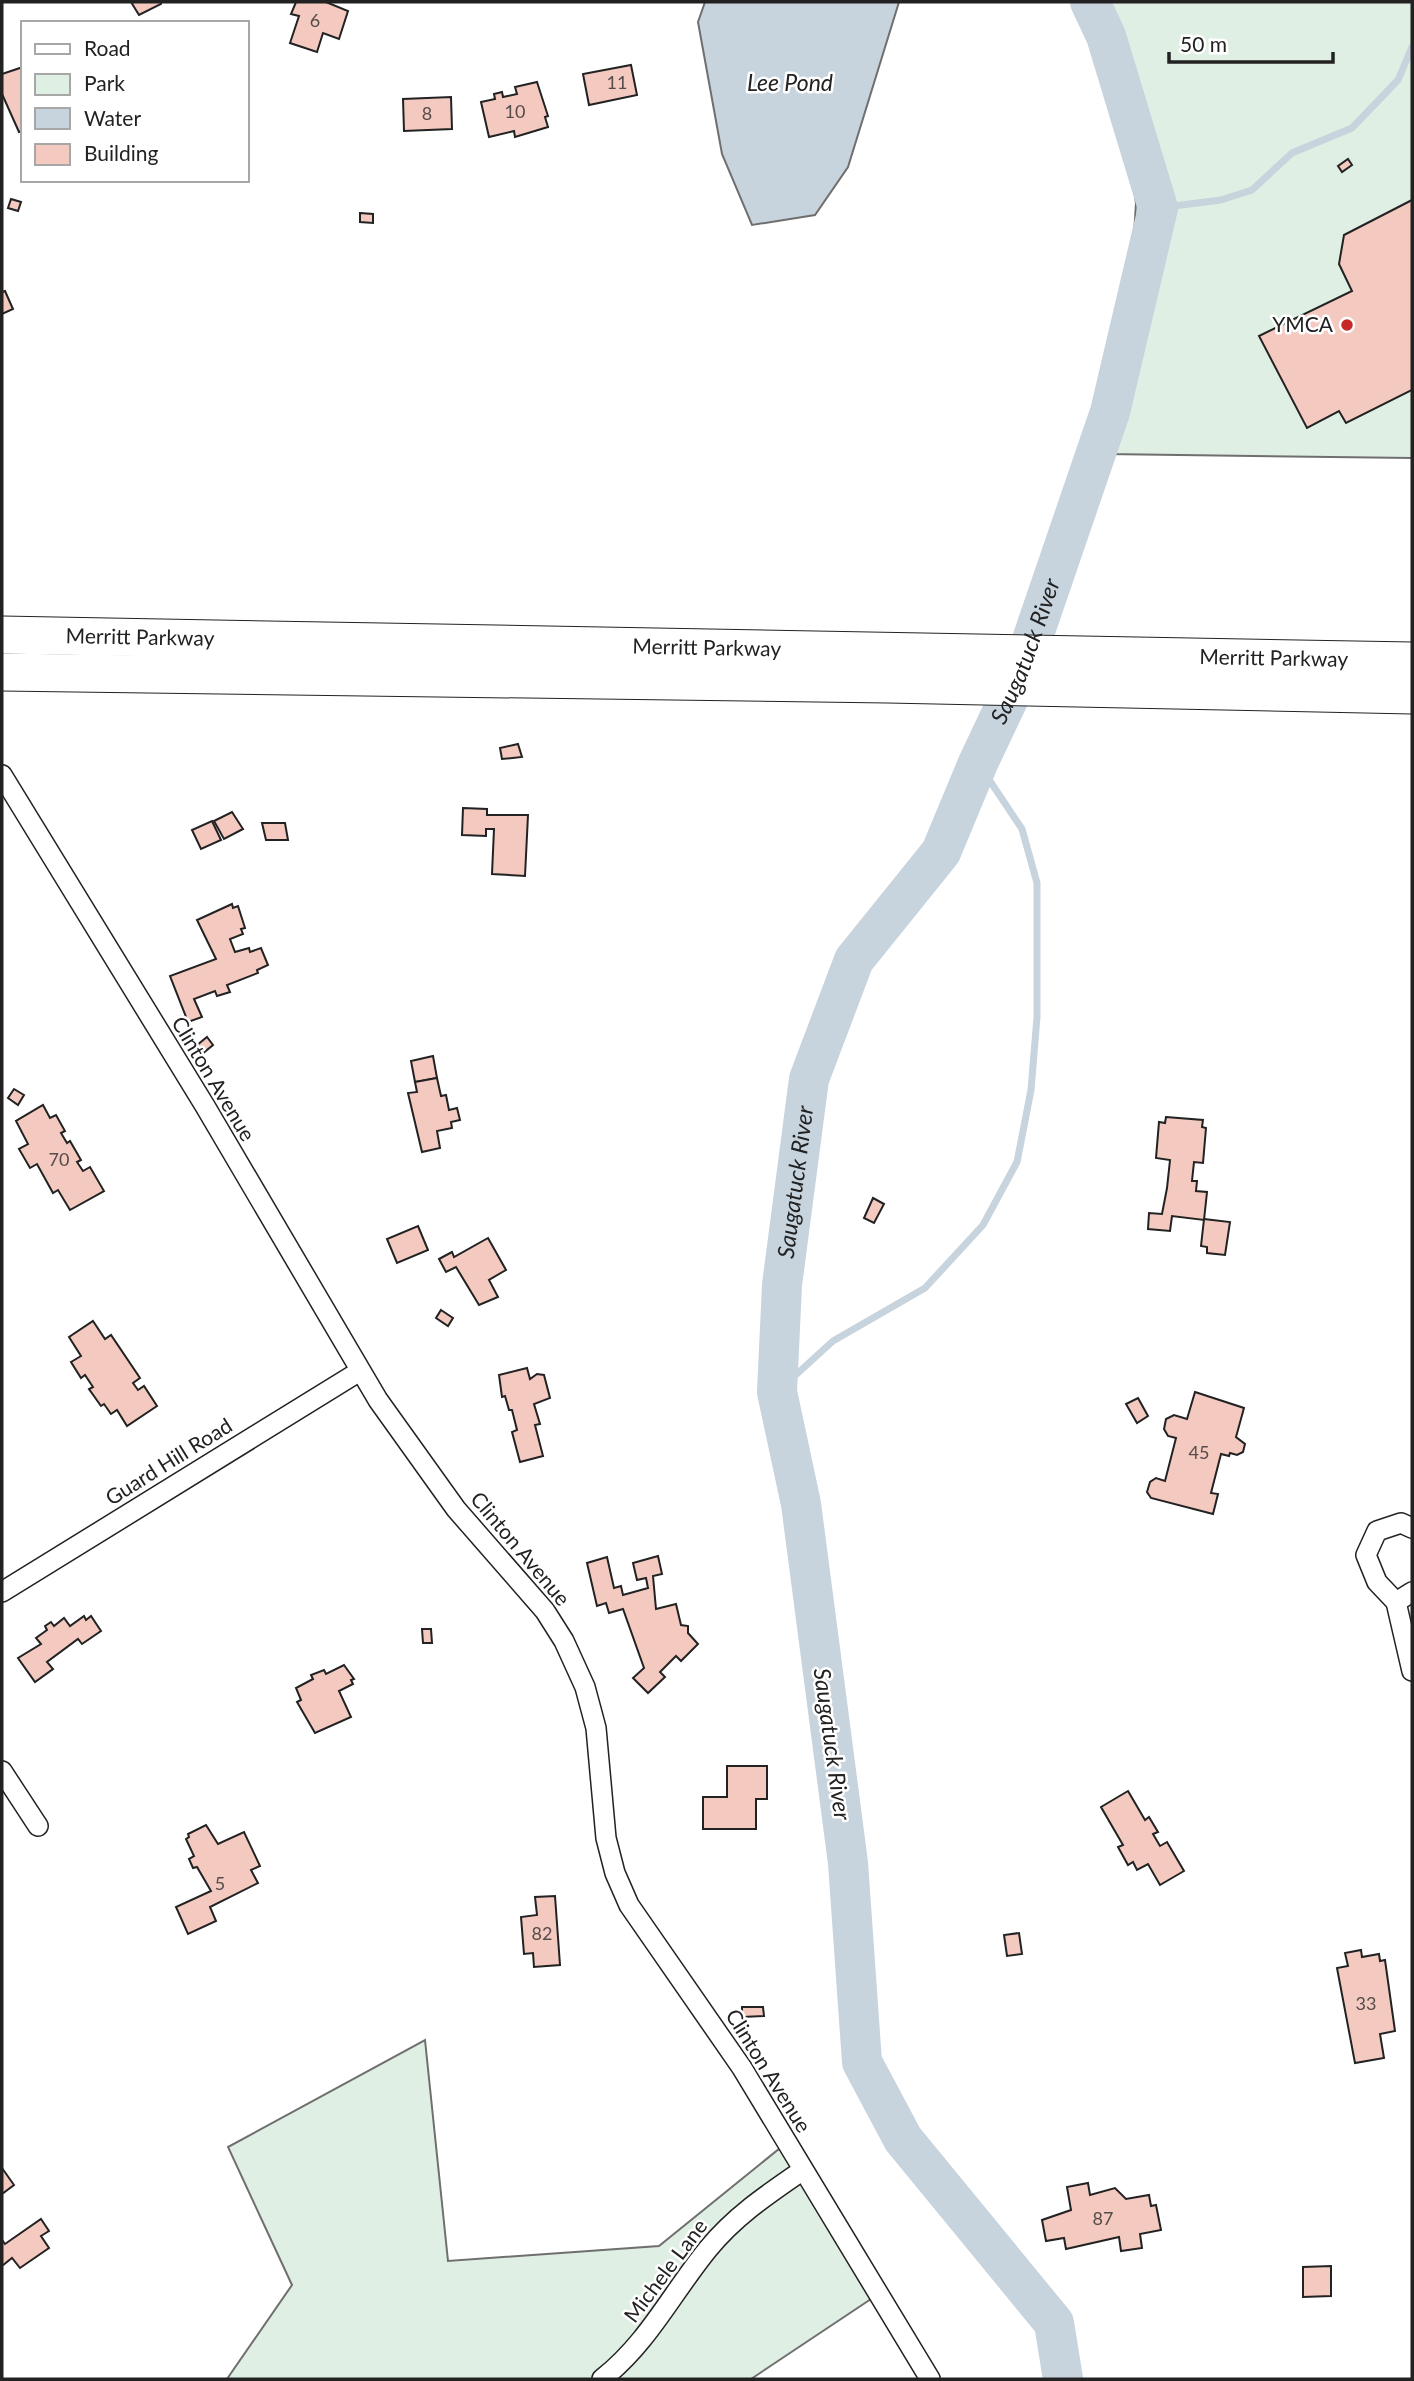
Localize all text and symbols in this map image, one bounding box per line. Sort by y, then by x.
house number: 6 [310,9,320,31]
legend [21,21,248,182]
scale bar [1169,21,1334,65]
text: 50 m [1180,31,1227,56]
text: Road [84,35,131,60]
water label: Lee Pond [747,68,833,96]
text: Park [84,70,125,95]
house number: 11 [607,71,627,93]
house number: 10 [505,100,525,122]
house number: 8 [422,102,432,124]
text: Water [84,105,141,130]
text: Building [84,140,159,165]
place label: YMCA [1272,311,1334,336]
marker: YMCA [1339,317,1355,333]
water label: Saugatuck River [984,574,1065,728]
street label: Merritt Parkway [65,622,215,650]
street label: Merritt Parkway [632,633,782,660]
street label: Merritt Parkway [1199,643,1349,671]
street label: Clinton Avenue [167,1011,261,1145]
water label: Saugatuck River [771,1103,818,1260]
house number: 70 [49,1148,69,1170]
street label: Guard Hill Road [100,1412,236,1510]
house number: 45 [1189,1441,1209,1463]
street label: Clinton Avenue [466,1486,576,1610]
water label: Saugatuck River [808,1666,858,1823]
house number: 5 [215,1872,225,1894]
house number: 82 [532,1922,552,1944]
house number: 33 [1356,1992,1376,2014]
street label: Clinton Avenue [721,2004,817,2137]
house number: 87 [1093,2207,1113,2229]
street label: Michele Lane [618,2214,712,2327]

